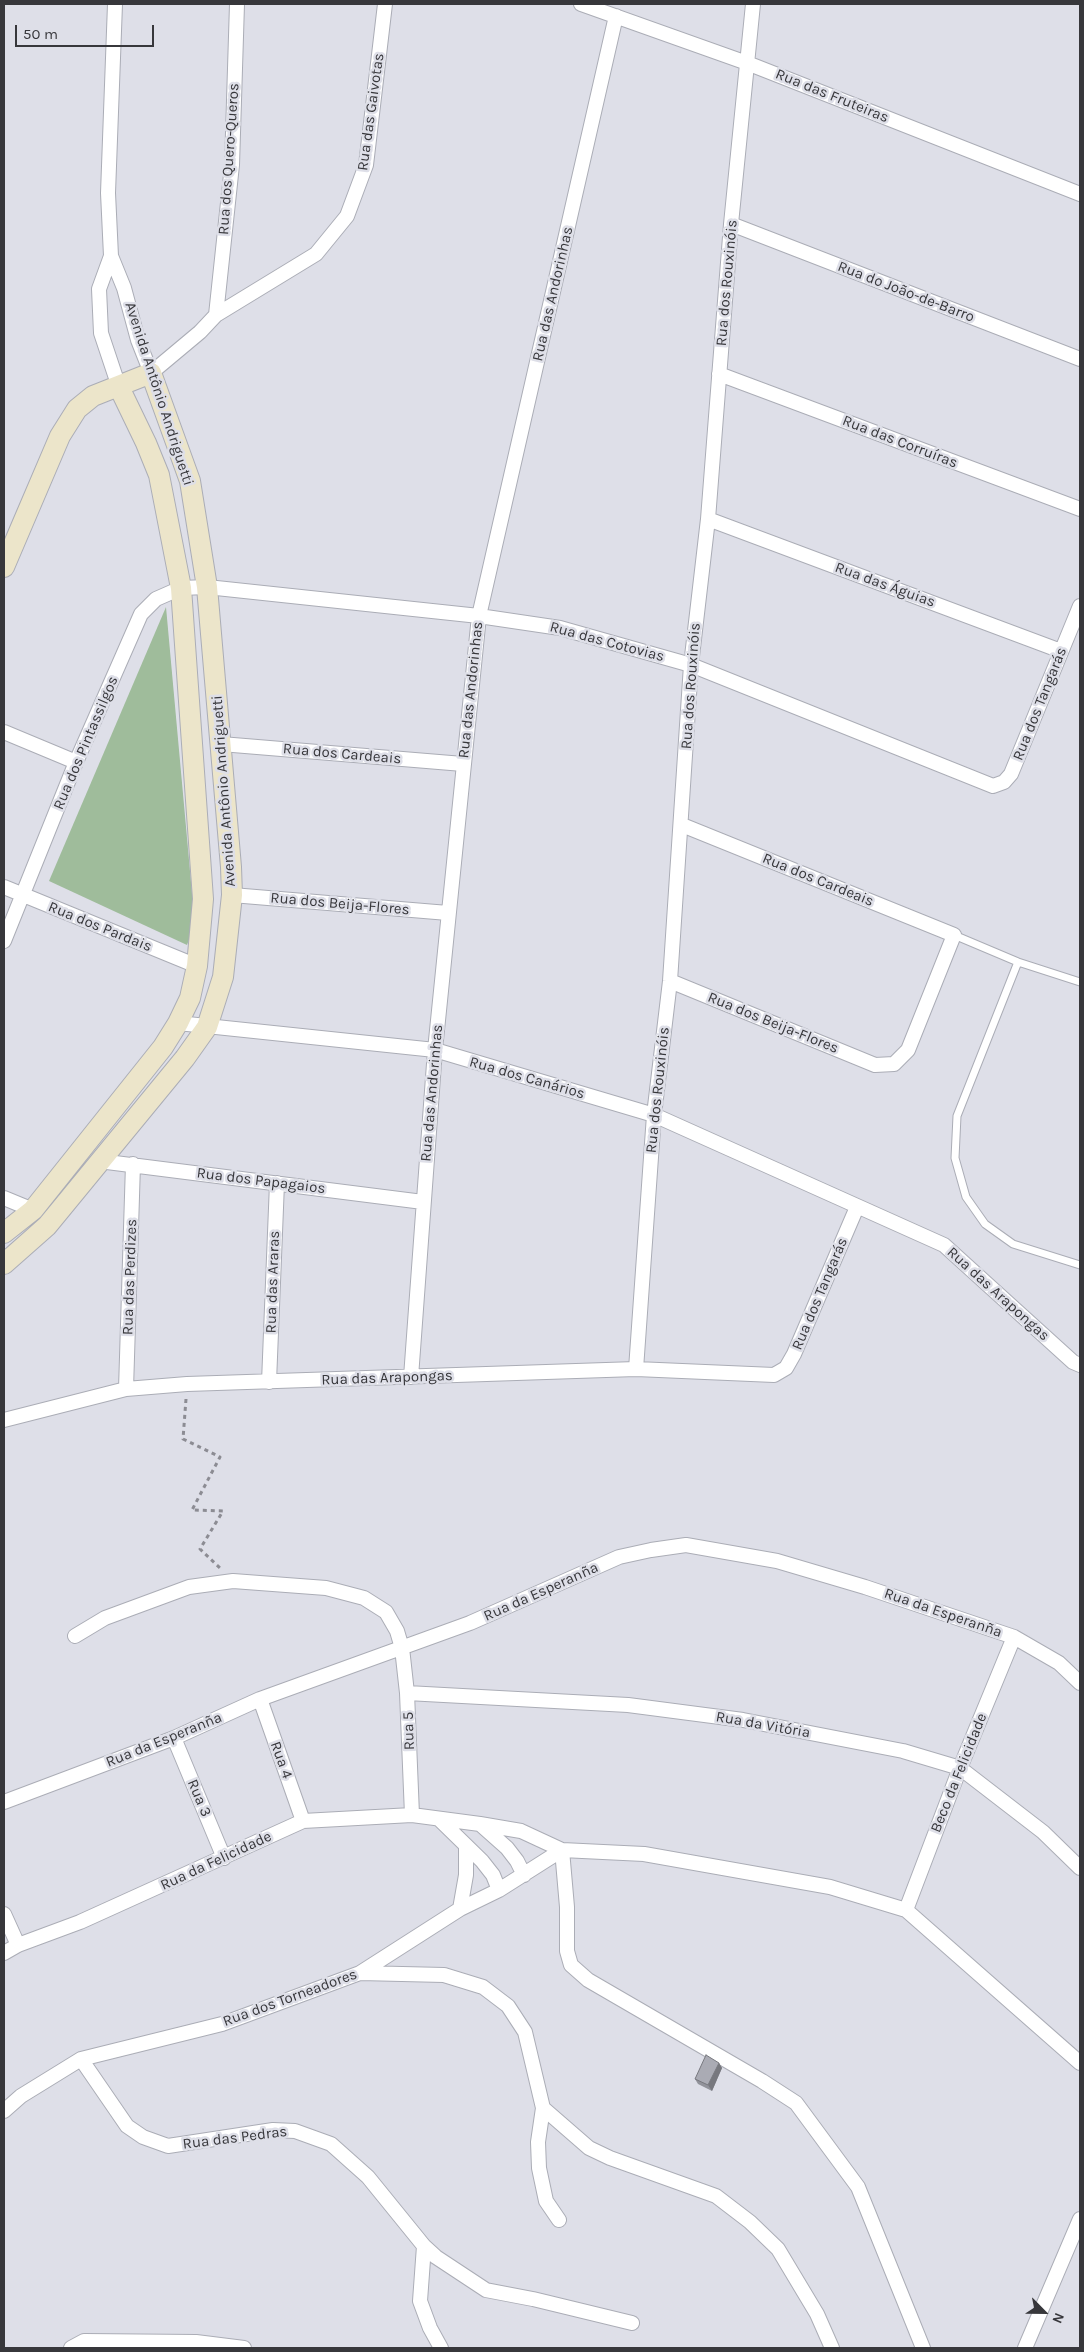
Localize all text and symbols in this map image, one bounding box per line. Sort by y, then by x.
scale bar [18,15,156,47]
text: 50 m [23,25,58,43]
street label: Rua das Gaivotas [354,52,388,172]
street label: Rua das Fruteiras [773,65,891,127]
street label: Rua dos Quero-Queros [215,83,243,235]
street label: Rua dos Rouxinóis [713,219,741,347]
street label: Rua das Andorinhas [529,225,577,363]
street label: Rua do João-de-Barro [835,258,977,326]
street label: Avenida Antônio Andriguetti [121,300,197,488]
street label: Rua das Corruíras [840,412,960,472]
street label: Rua das Águias [832,559,938,611]
street label: Rua das Cotovias [548,618,666,666]
street label: Rua das Andorinhas [455,621,487,759]
street label: Rua dos Rouxinóis [678,622,704,750]
street label: Rua dos Tangarás [1009,645,1071,763]
street label: Rua dos Pintassilgos [50,674,122,812]
street label: Avenida Antônio Andriguetti [208,695,240,887]
street label: Rua dos Cardeais [282,740,402,768]
street label: Rua dos Cardeais [760,849,876,911]
street label: Rua dos Beija-Flores [270,889,410,919]
street label: Rua dos Pardais [46,898,154,956]
street label: Rua dos Beija-Flores [705,989,841,1057]
street label: Rua das Andorinhas [417,1024,447,1162]
street label: Rua dos Rouxinóis [642,1026,674,1154]
street label: Rua dos Canários [467,1053,587,1103]
street label: Rua dos Papagaios [196,1164,326,1198]
street label: Rua das Perdizes [119,1219,141,1335]
street label: Rua das Araras [262,1230,284,1334]
street label: Rua dos Tangarás [788,1235,852,1353]
street label: Rua das Arapongas [943,1243,1053,1345]
street label: Rua das Arapongas [321,1367,453,1389]
street label: Rua da Esperanña [481,1559,601,1625]
street label: Rua da Esperanña [882,1584,1004,1642]
street label: Rua da Vitória [714,1708,812,1742]
street label: Rua da Esperanña [103,1709,225,1771]
street label: Rua 5 [399,1711,419,1751]
street label: Beco da Felicidade [927,1711,991,1835]
street label: Rua 4 [266,1739,296,1781]
street label: Rua 3 [183,1777,215,1819]
street label: Rua da Felicidade [158,1827,274,1895]
street label: Rua dos Torneadores [220,1965,360,2031]
street label: Rua das Pedras [182,2123,288,2153]
north arrow [1019,2287,1069,2337]
text: N [1048,2310,1068,2326]

